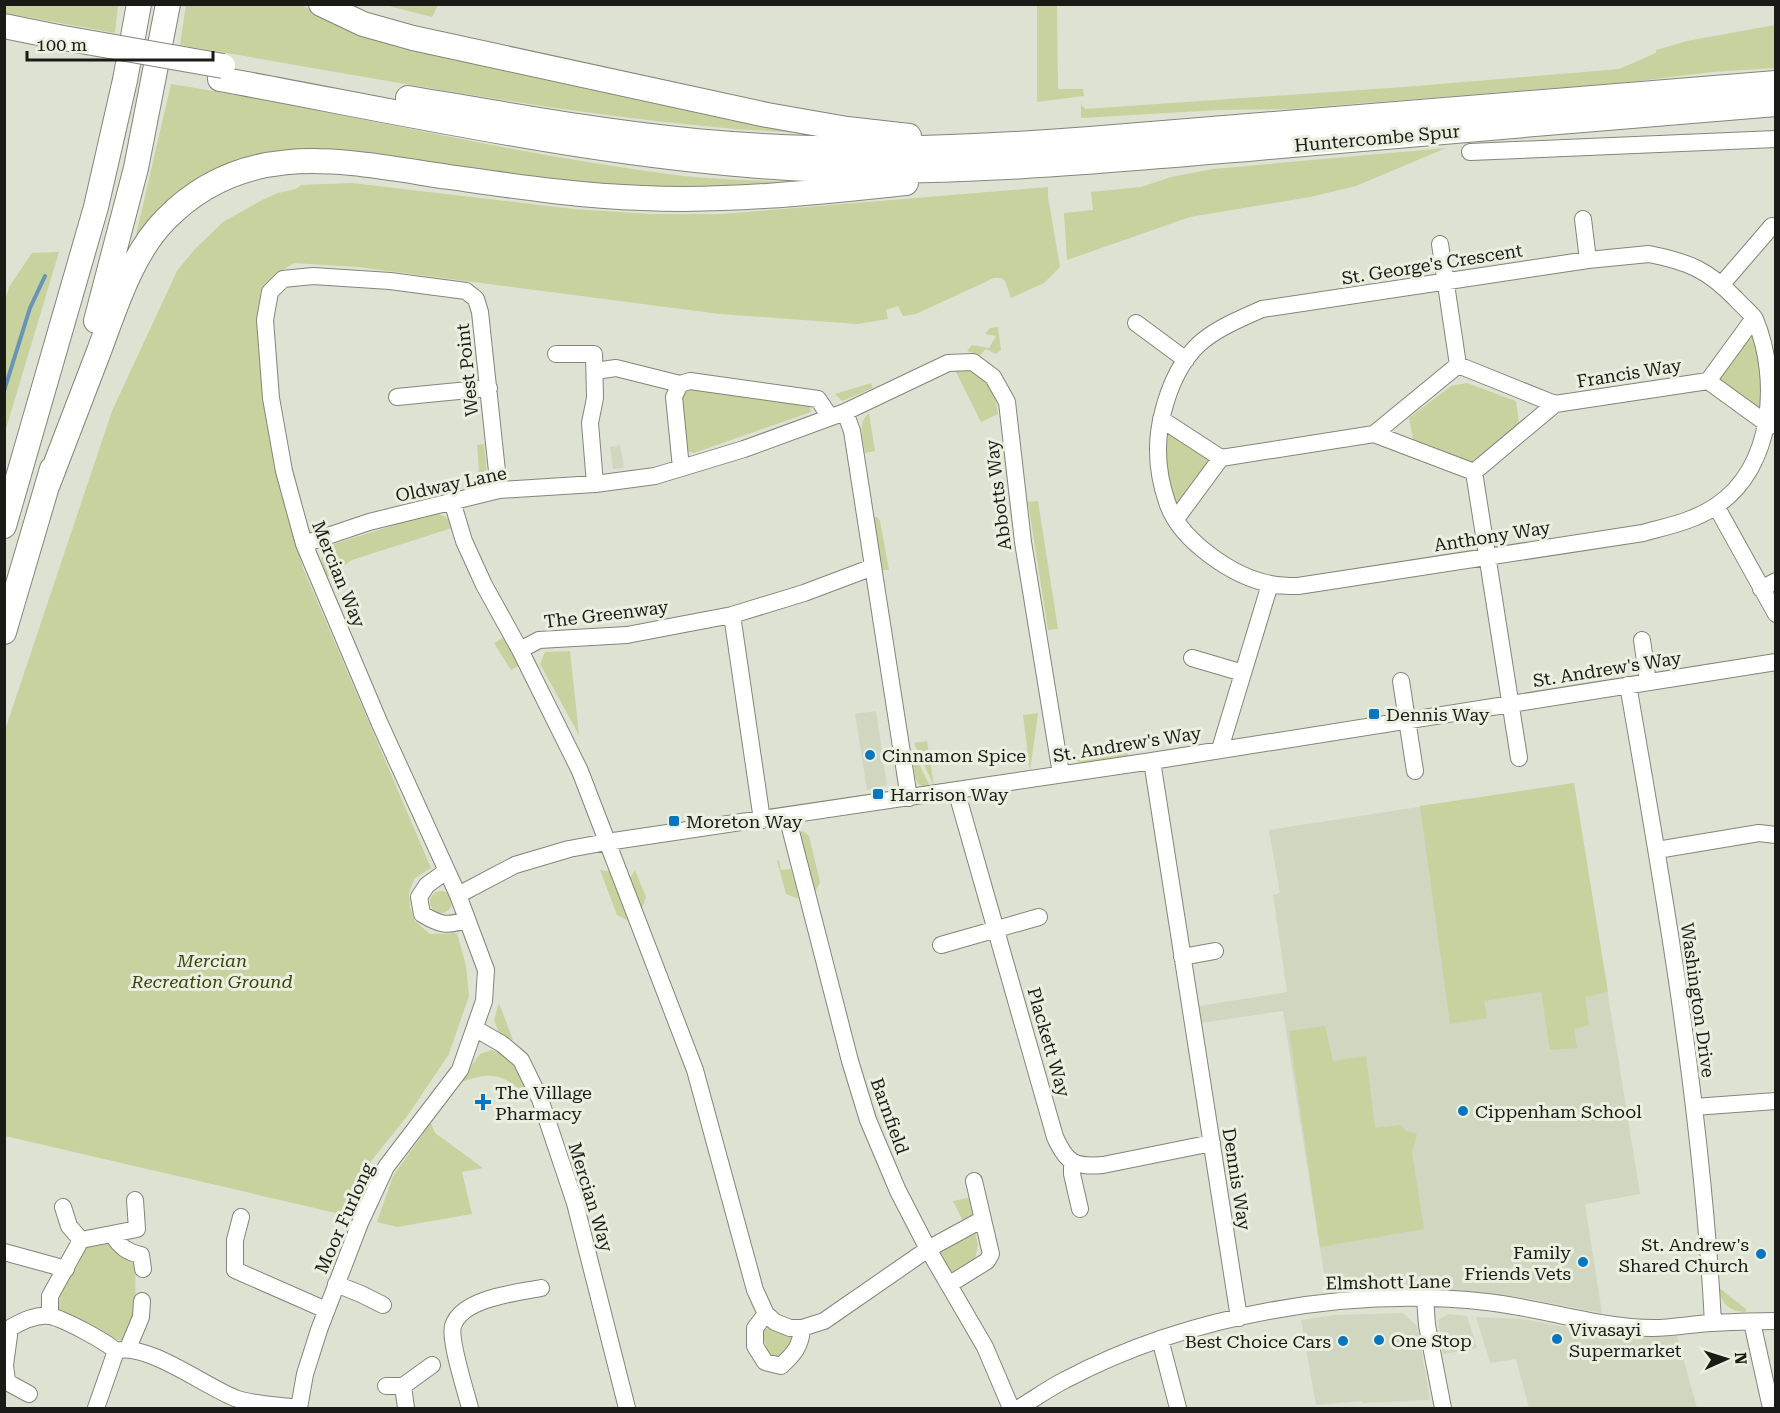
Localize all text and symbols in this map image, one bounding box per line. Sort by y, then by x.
scale bar [27,24,213,62]
text: 100 m [36,34,87,55]
street label: Huntercombe Spur [1293,120,1461,156]
street label: St. George's Crescent [1340,239,1524,289]
street label: West Point [452,322,482,418]
street label: Francis Way [1575,354,1683,392]
street label: Abbotts Way [981,438,1015,552]
street label: Oldway Lane [394,462,509,506]
street label: Anthony Way [1432,516,1552,556]
street label: Mercian Way [308,518,370,631]
street label: The Greenway [543,596,670,632]
street label: St. Andrew's Way [1531,647,1683,691]
place label: Dennis Way [1386,704,1490,725]
marker: Dennis Way [1367,707,1381,721]
street label: St. Andrew's Way [1051,722,1203,766]
place label: Cinnamon Spice [882,745,1026,766]
marker: Cinnamon Spice [863,748,877,762]
place label: Harrison Way [890,784,1009,805]
marker: Harrison Way [871,787,885,801]
place label: Moreton Way [686,811,803,832]
marker: Moreton Way [667,814,681,828]
street label: Washington Drive [1677,921,1719,1079]
park label: Mercian Recreation Ground [130,950,293,992]
street label: Plackett Way [1023,985,1075,1100]
street label: Barnfield [867,1075,914,1157]
place label: The Village Pharmacy [495,1082,592,1124]
marker: The Village Pharmacy [476,1095,490,1109]
place label: Cippenham School [1475,1101,1642,1122]
marker: Cippenham School [1456,1104,1470,1118]
street label: Dennis Way [1219,1126,1256,1232]
street label: Mercian Way [564,1140,618,1255]
street label: Moor Furlong [310,1159,378,1277]
place label: St. Andrew's Shared Church [1619,1234,1749,1276]
place label: Family Friends Vets [1464,1242,1571,1284]
marker: St. Andrew's Shared Church [1754,1247,1768,1261]
marker: Family Friends Vets [1576,1255,1590,1269]
street label: Elmshott Lane [1325,1270,1451,1294]
place label: Vivasayi Supermarket [1569,1319,1682,1361]
north arrow [1696,1329,1756,1389]
place label: One Stop [1391,1330,1472,1351]
place label: Best Choice Cars [1185,1331,1331,1352]
marker: Vivasayi Supermarket [1550,1332,1564,1346]
marker: One Stop [1372,1333,1386,1347]
marker: Best Choice Cars [1336,1334,1350,1348]
text: N [1731,1352,1750,1365]

